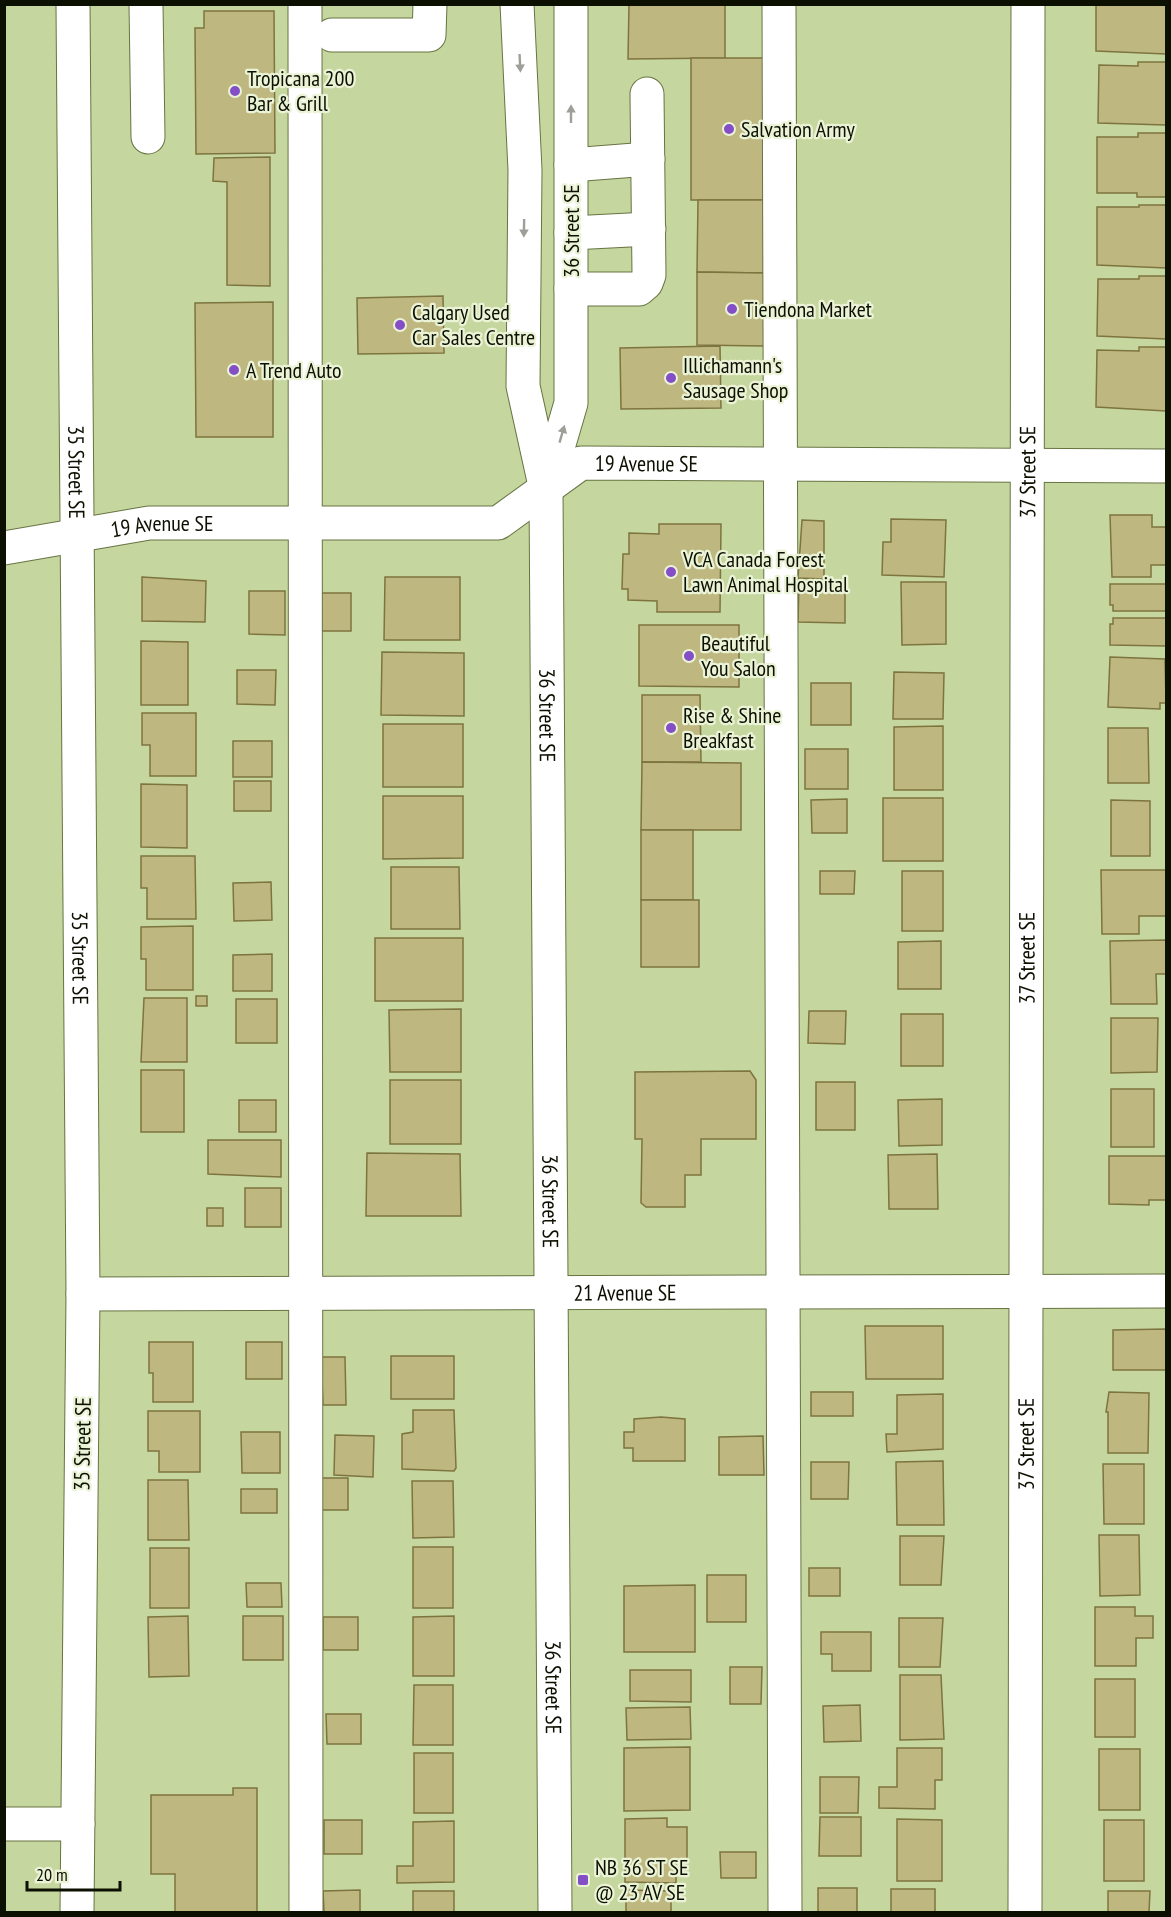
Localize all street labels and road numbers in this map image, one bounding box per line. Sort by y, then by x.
street label: 36 Street SE [557,184,585,278]
street label: 35 Street SE [62,425,91,519]
street label: 37 Street SE [1013,426,1041,518]
street label: 19 Avenue SE [595,449,698,478]
street label: 19 Avenue SE [108,509,213,543]
street label: 36 Street SE [533,668,562,762]
street label: 35 Street SE [66,911,95,1005]
street label: 37 Street SE [1012,912,1041,1004]
street label: 36 Street SE [536,1154,565,1248]
street label: 21 Avenue SE [573,1278,677,1307]
street label: 35 Street SE [67,1397,97,1491]
street label: 37 Street SE [1012,1398,1040,1490]
street label: 36 Street SE [539,1640,568,1734]

